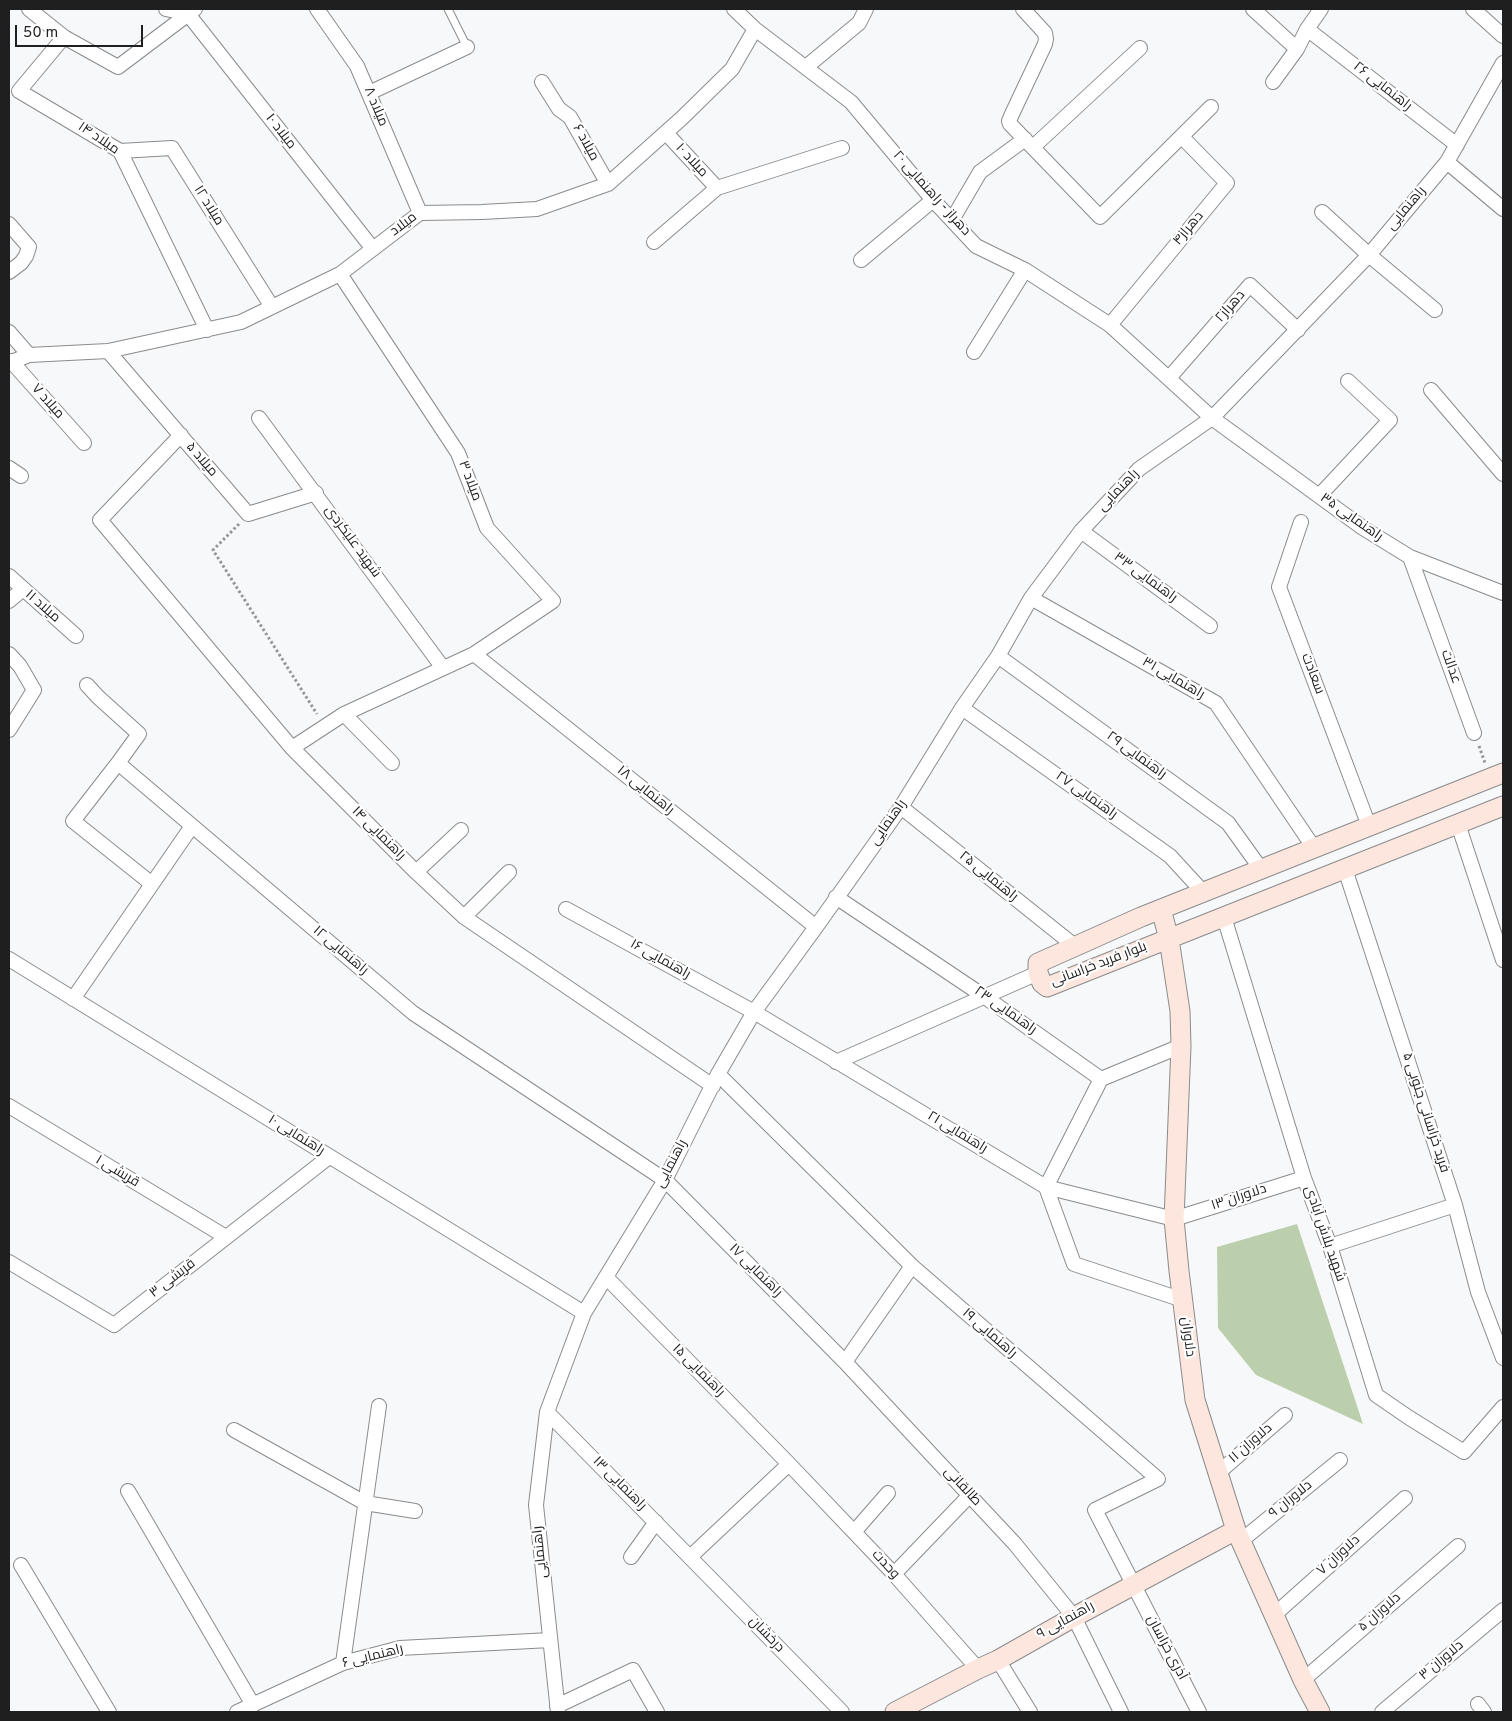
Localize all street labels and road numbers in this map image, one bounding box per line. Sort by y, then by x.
street label: راهنمایی ۲۶ [1349,59,1415,115]
street label: میلاد ۸ [359,85,391,129]
street label: میلاد ۱۰ [261,111,299,153]
street label: میلاد ۱۴ [74,119,122,159]
street label: میلاد ۶ [568,122,602,164]
street label: میلاد ۱۰ [671,141,711,181]
street label: دهراز - راهنمایی ۲۰ [889,148,973,240]
street label: میلاد ۱۲ [189,183,227,229]
street label: راهنمایی [1384,184,1430,234]
street label: میلاد [387,209,421,241]
street label: دهراز۴ [1170,209,1208,249]
street label: دهراز۲ [1213,288,1249,326]
street label: میلاد ۷ [27,381,67,423]
street label: میلاد ۵ [181,439,221,481]
street label: میلاد ۳ [454,458,484,504]
street label: راهنمایی [1095,466,1143,516]
street label: راهنمایی ۳۵ [1316,490,1386,546]
street label: شهید علیکردی [320,503,384,581]
street label: راهنمایی ۳۳ [1110,549,1180,607]
street label: میلاد ۱۱ [21,587,63,627]
street label: عدالت [1436,648,1464,686]
street label: سعادت [1297,651,1327,697]
street label: راهنمایی ۳۱ [1139,654,1207,704]
street label: راهنمایی ۲۹ [1103,729,1169,783]
street label: راهنمایی ۱۸ [613,763,677,819]
street label: راهنمایی ۲۷ [1052,769,1120,823]
street label: راهنمایی [867,797,911,849]
street label: راهنمایی ۱۴ [348,804,408,864]
street label: راهنمایی ۲۵ [955,848,1021,906]
street label: راهنمایی ۱۲ [309,923,371,979]
street label: راهنمایی ۱۶ [627,936,693,984]
street label: بلوار فرید خراسانی [1049,939,1149,991]
street label: راهنمایی ۲۳ [970,983,1040,1039]
street label: فرید خراسانی جنوبی ۵ [1398,1051,1452,1175]
street label: راهنمایی ۲۱ [924,1108,990,1158]
street label: راهنمایی ۱۰ [265,1112,327,1160]
street label: راهنمایی [652,1137,692,1191]
street label: قریشی ۱ [92,1152,142,1192]
street label: دلاوران ۱۳ [1209,1181,1269,1215]
street label: شهید بلاش آبادی [1300,1184,1348,1284]
street label: راهنمایی ۱۷ [725,1241,785,1301]
street label: قریشی ۳ [147,1256,199,1302]
street label: راهنمایی ۱۹ [958,1306,1020,1362]
street label: دلاوران [1176,1316,1198,1358]
street label: راهنمایی ۱۵ [668,1341,728,1401]
street label: دلاوران ۱۱ [1226,1421,1276,1467]
street label: راهنمایی ۱۳ [588,1453,650,1515]
street label: طالقانی [940,1464,984,1510]
street label: دلاوران ۹ [1266,1478,1316,1522]
street label: راهنمایی [530,1525,552,1579]
street label: دلاوران ۷ [1314,1532,1364,1580]
street label: وحدت [867,1547,903,1583]
street label: دلاوران ۵ [1355,1590,1405,1636]
street label: راهنمایی ۹ [1034,1598,1098,1644]
street label: درخشان [745,1613,787,1657]
street label: آذری خراسان [1142,1613,1190,1683]
street label: دلاوران ۳ [1416,1638,1468,1684]
street label: راهنمایی ۶ [341,1641,405,1673]

